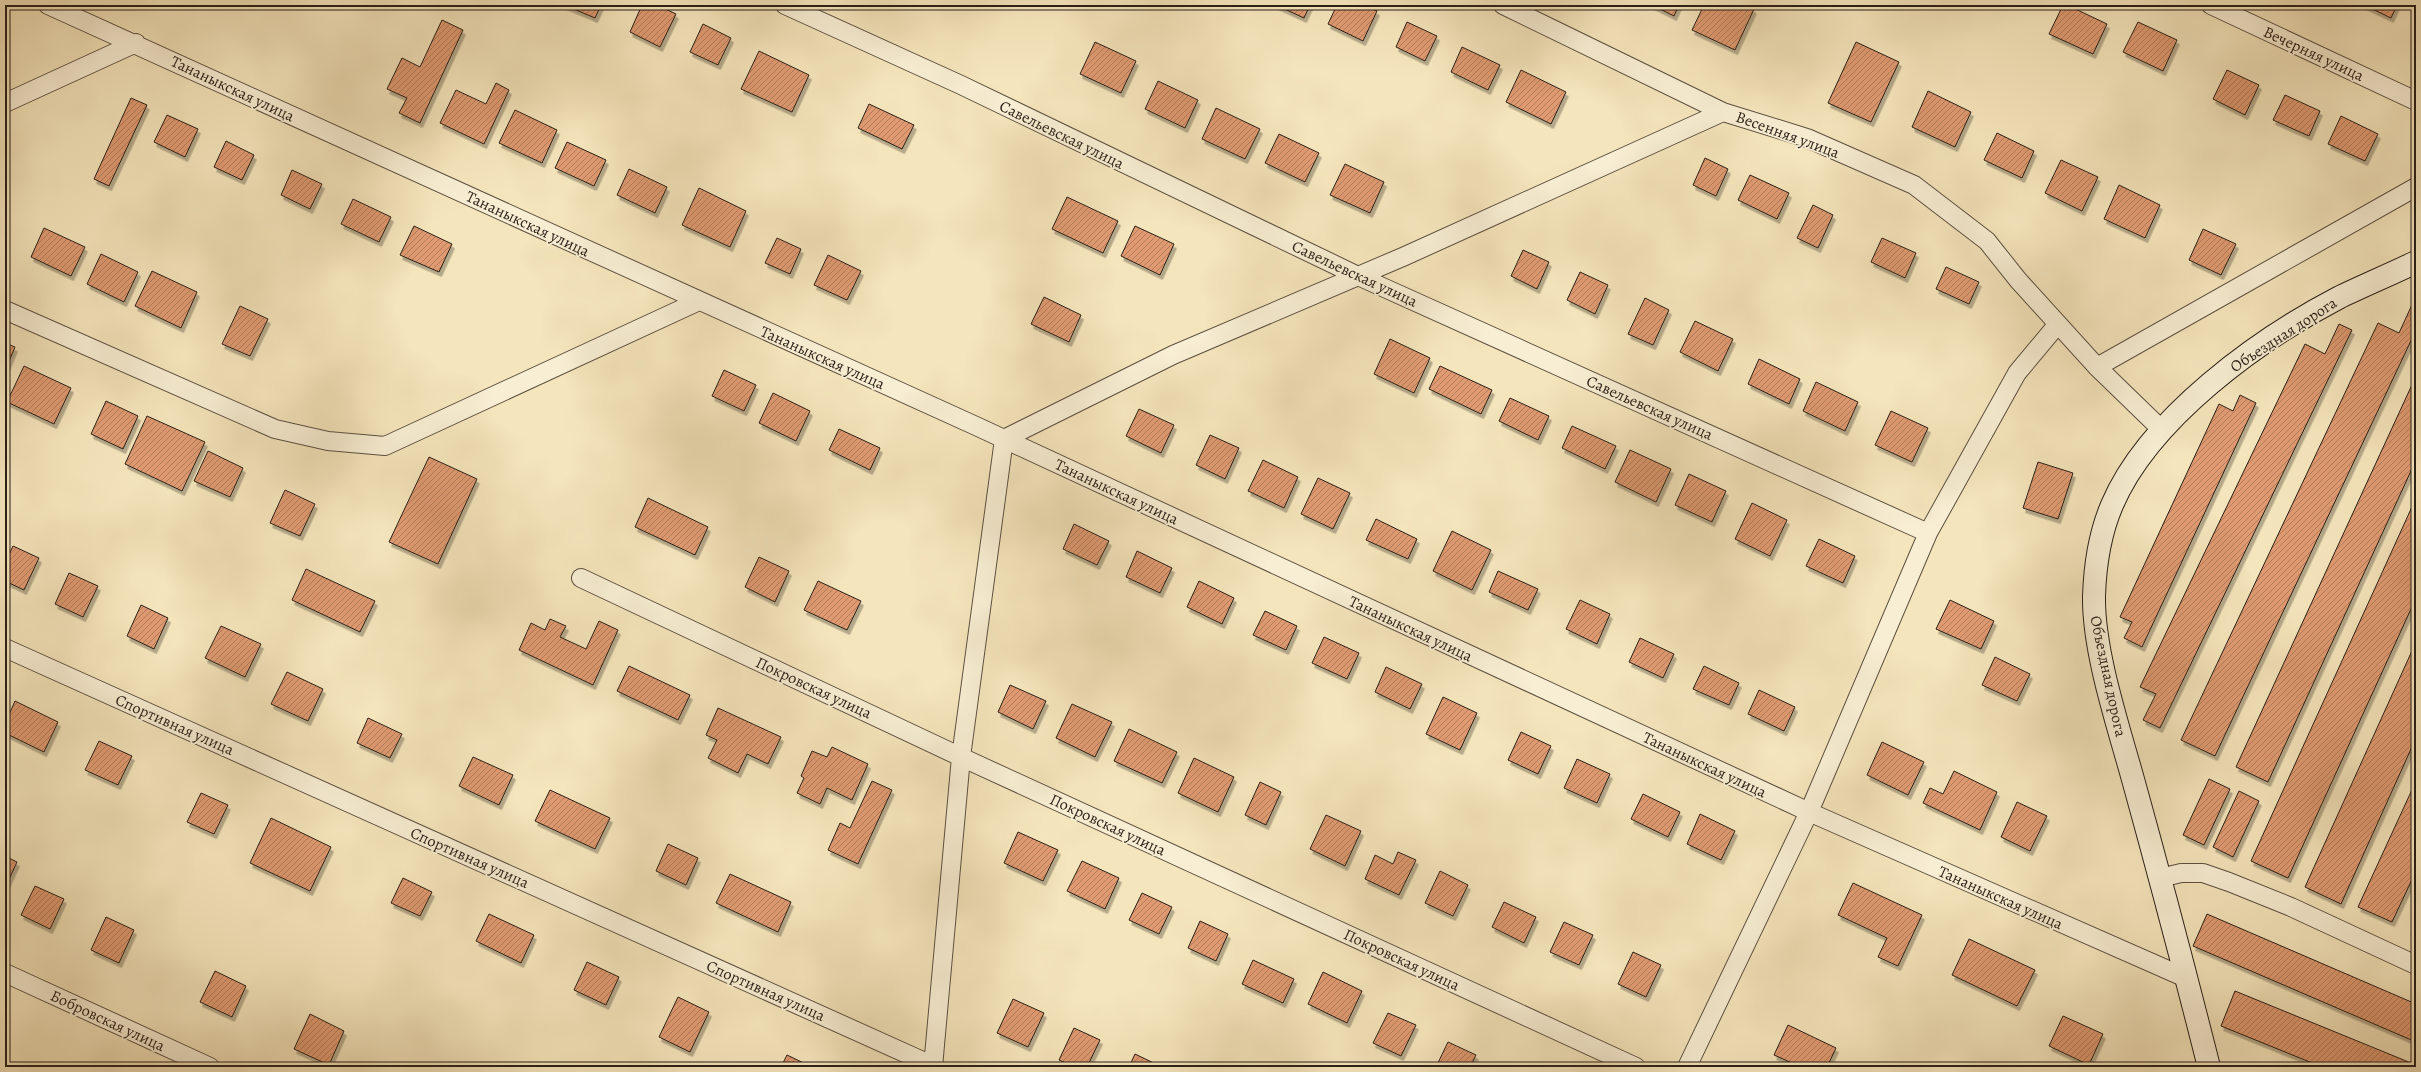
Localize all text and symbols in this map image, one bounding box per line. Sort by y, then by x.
street label: Вечерняя улица [2260,21,2368,87]
street label: Тананыкская улица [167,51,299,127]
street label: Савельевская улица [996,95,1128,175]
street label: Весенняя улица [1733,106,1843,164]
street label: Тананыкская улица [462,186,594,262]
street label: Савельевская улица [1288,235,1421,313]
street label: Объездная дорога [2226,292,2342,378]
street label: Тананыкская улица [757,321,889,395]
street label: Савельевская улица [1583,370,1717,446]
street label: Тананыкская улица [1051,454,1183,530]
street label: Тананыкская улица [1345,591,1477,667]
street label: Объездная дорога [2084,614,2132,739]
street label: Покровская улица [752,651,876,725]
street label: Спортивная улица [112,689,238,761]
street label: Тананыкская улица [1639,727,1771,803]
street label: Покровская улица [1046,788,1170,862]
street label: Спортивная улица [407,822,533,894]
street label: Тананыкская улица [1935,861,2067,935]
street label: Покровская улица [1340,923,1464,997]
street label: Спортивная улица [703,955,829,1027]
street label: Бобровская улица [47,985,169,1057]

